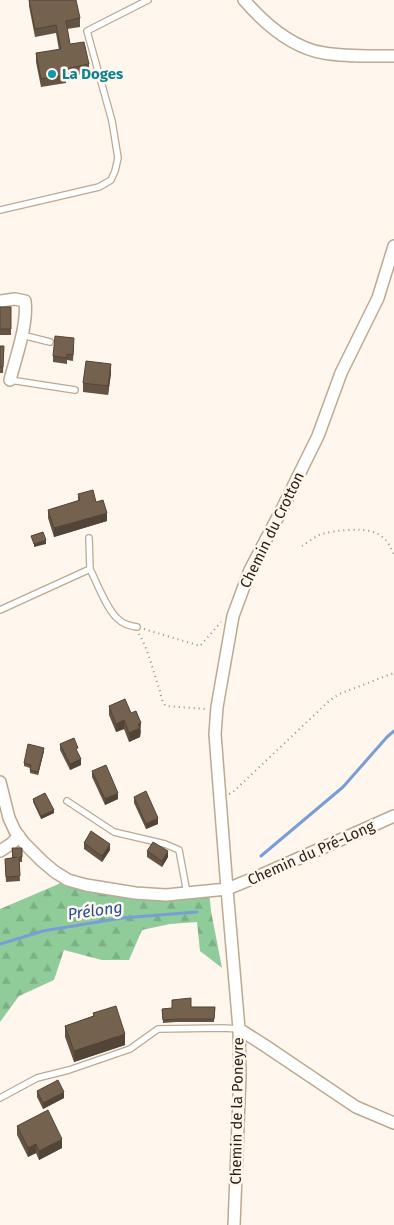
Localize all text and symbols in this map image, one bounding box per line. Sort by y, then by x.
place label: La Doges [62,65,123,83]
marker: La Doges [46,68,58,80]
street label: Chemin du Crotton [236,469,308,591]
street label: Chemin du Pré-Long [245,817,377,889]
water label: Prélong [66,897,124,924]
street label: Chemin de la Poneyre [227,1037,247,1185]

